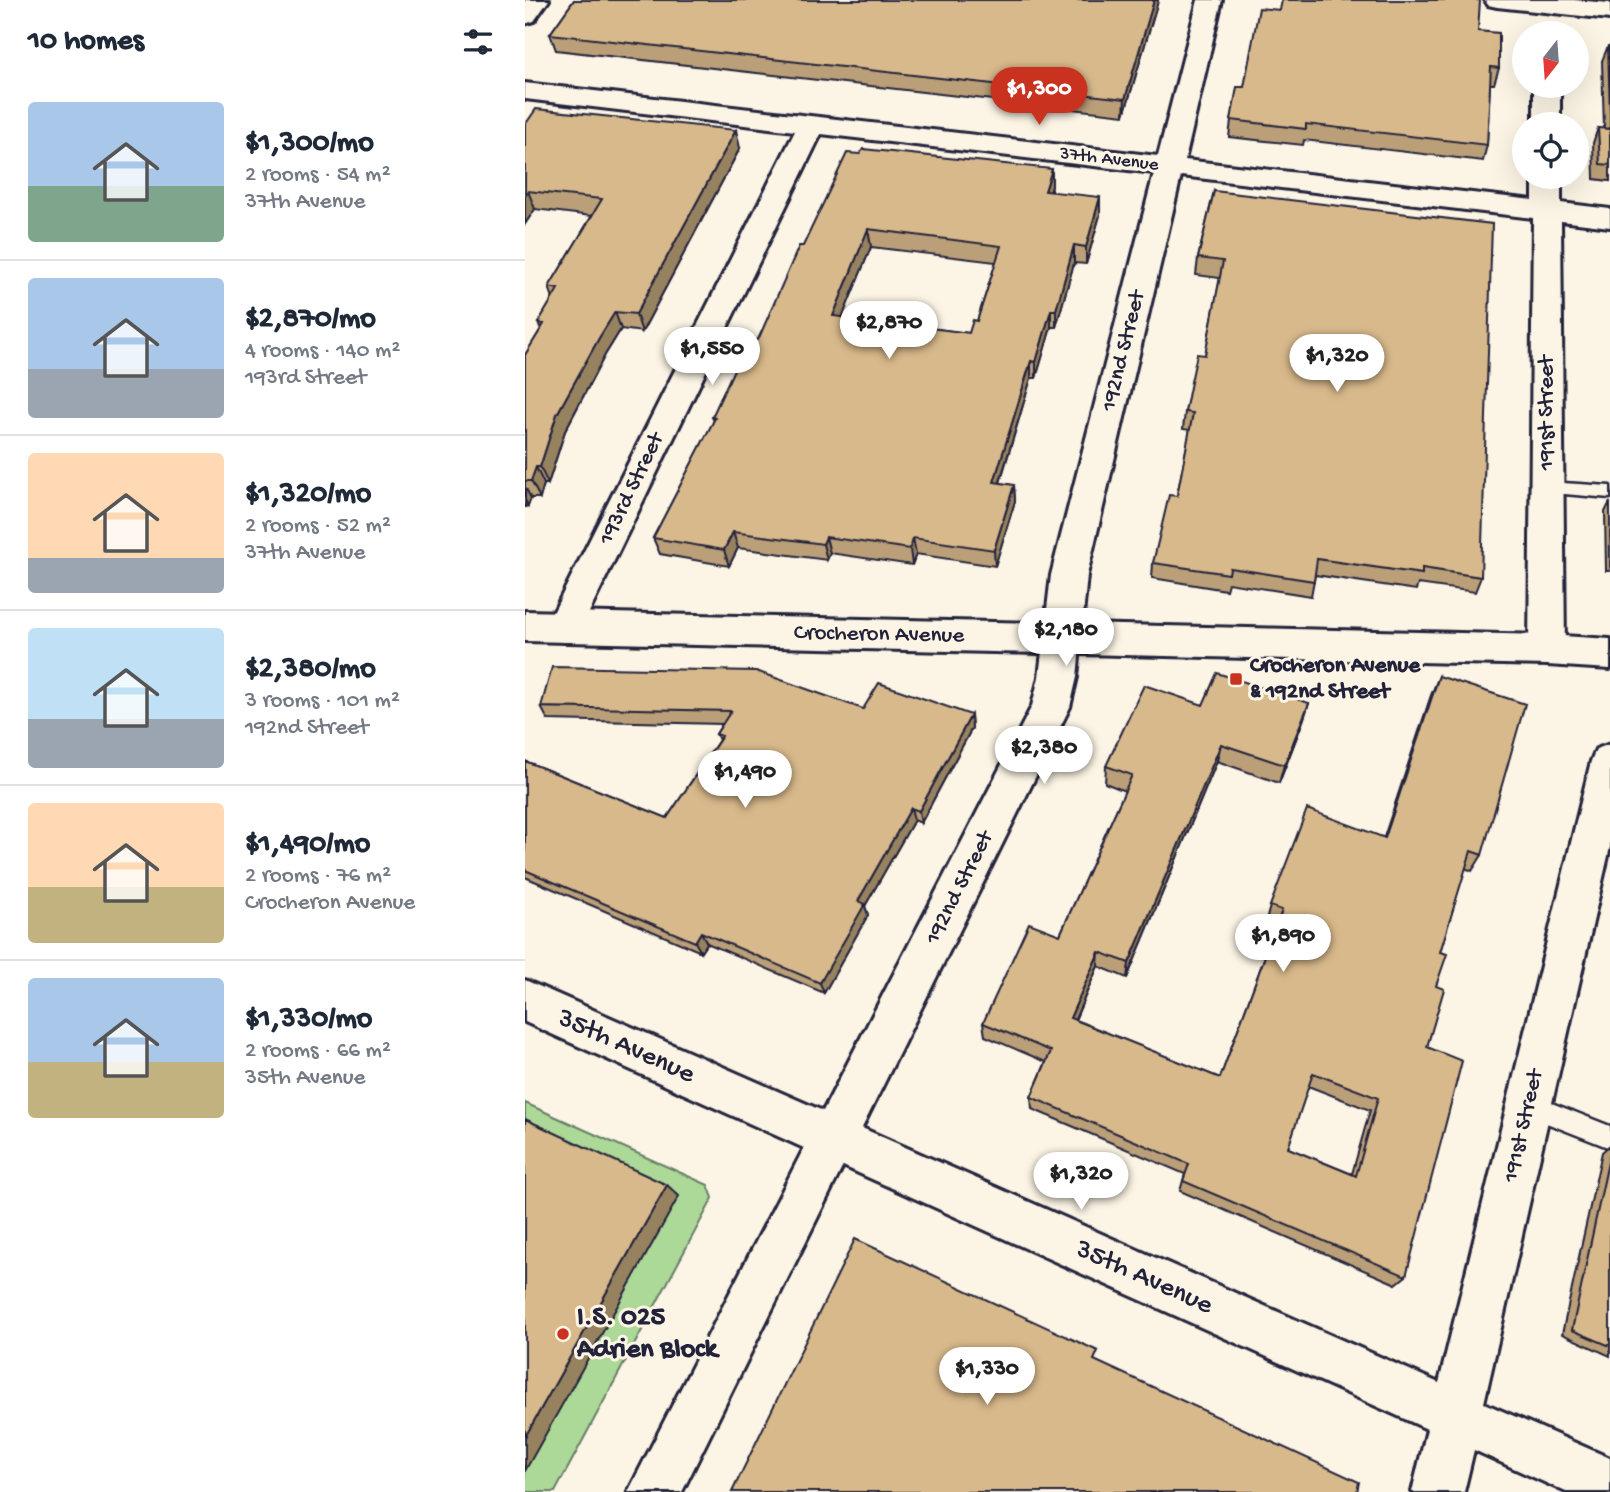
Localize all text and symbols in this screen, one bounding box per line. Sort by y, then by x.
north arrow [1512,21,1589,98]
map controls [1512,21,1589,189]
icon: filters [459,23,497,61]
text: 10 homes [28,25,144,60]
pin: $1,300 [982,68,1096,127]
text: $1,300 [1007,76,1071,103]
button: locate [1512,112,1589,189]
text: $1,300/mo [245,127,374,162]
icon: home [84,130,168,214]
street label: 37th Avenue [1057,142,1160,177]
text: 2 rooms · 54 m² [245,162,391,189]
text: 37th Avenue [245,189,365,216]
street label: 192nd Street [1096,286,1152,415]
pin: $2,870 [832,302,946,361]
text: $2,870/mo [245,303,376,338]
icon: home [84,306,168,390]
text: $2,870 [856,310,922,337]
pin: $1,550 [655,328,769,387]
pin: $1,320 [1280,334,1394,394]
text: $1,550 [680,336,744,363]
text: 4 rooms · 140 m² [245,338,400,365]
text: $1,320 [1305,343,1369,370]
street label: 191st Street [1534,354,1561,471]
text: 193rd Street [245,365,366,392]
street label: 193rd Street [593,427,671,550]
text: $1,320/mo [245,478,371,513]
icon: home [84,481,168,565]
text: 2 rooms · 52 m² [245,513,391,540]
text: 37th Avenue [245,540,365,567]
pin: $2,180 [1009,608,1123,668]
text: $2,180 [1034,617,1098,644]
street label: Crocheron Avenue [794,620,965,650]
text: $2,380/mo [245,653,376,688]
place label: Crocheron Avenue & 192nd Street [1250,653,1421,706]
icon: home [84,656,168,740]
marker: Crocheron Avenue & 192nd Street [1228,671,1244,687]
text: 3 rooms · 101 m² [245,688,400,715]
text: 192nd Street [245,715,368,742]
pin: $2,380 [987,726,1101,786]
text: $2,380 [1011,735,1077,762]
pin: $1,490 [688,750,802,810]
text: $1,490 [714,759,776,786]
street label: 192nd Street [920,826,1001,950]
text: $1,490/mo [245,828,370,863]
icon: home [84,831,168,915]
text: 2 rooms · 76 m² [245,863,391,890]
text: Crocheron Avenue [245,890,415,917]
pin: $1,890 [1226,914,1340,974]
text: $1,890 [1251,923,1315,950]
street label: 35th Avenue [551,1002,700,1092]
text: $1,330/mo [245,1003,372,1038]
icon: home [84,1006,168,1090]
text: 2 rooms · 66 m² [245,1038,391,1065]
text: 35th Avenue [245,1065,365,1092]
street label: 191st Street [1498,1066,1550,1186]
pin: $1,320 [1024,1152,1138,1212]
text: $1,320 [1049,1161,1113,1188]
street label: 35th Avenue [1069,1233,1218,1323]
place label: I.S. 025 Adrien Block [576,1302,721,1367]
marker: I.S. 025 Adrien Block [555,1326,571,1342]
pin: $1,330 [930,1348,1044,1407]
text: $1,330 [955,1356,1019,1383]

